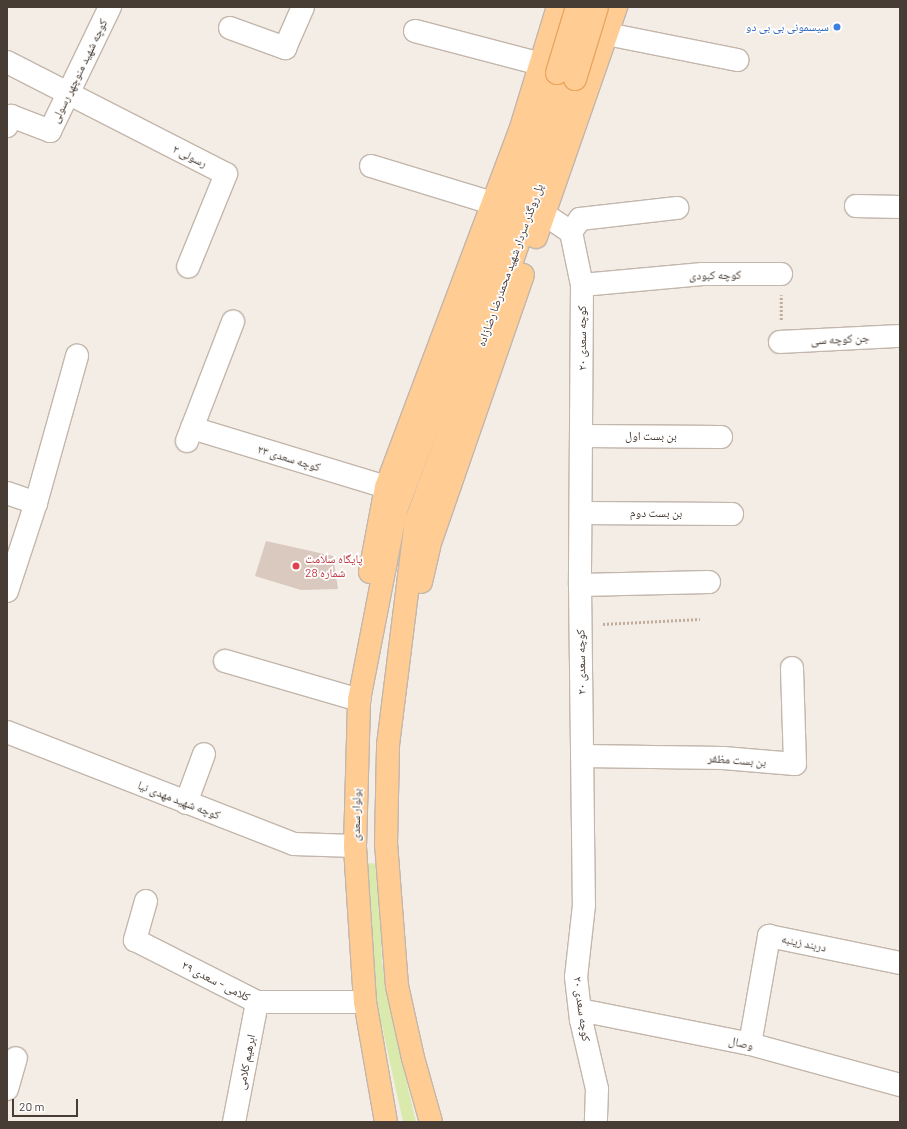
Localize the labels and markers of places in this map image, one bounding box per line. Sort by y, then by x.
place label: سیسمونی بی بی دو [746,20,829,34]
marker: سیسمونی بی بی دو [832,22,842,32]
place label: پایگاه سلامت شماره 28 [305,552,363,580]
marker: پایگاه سلامت شماره 28 [290,560,302,572]

